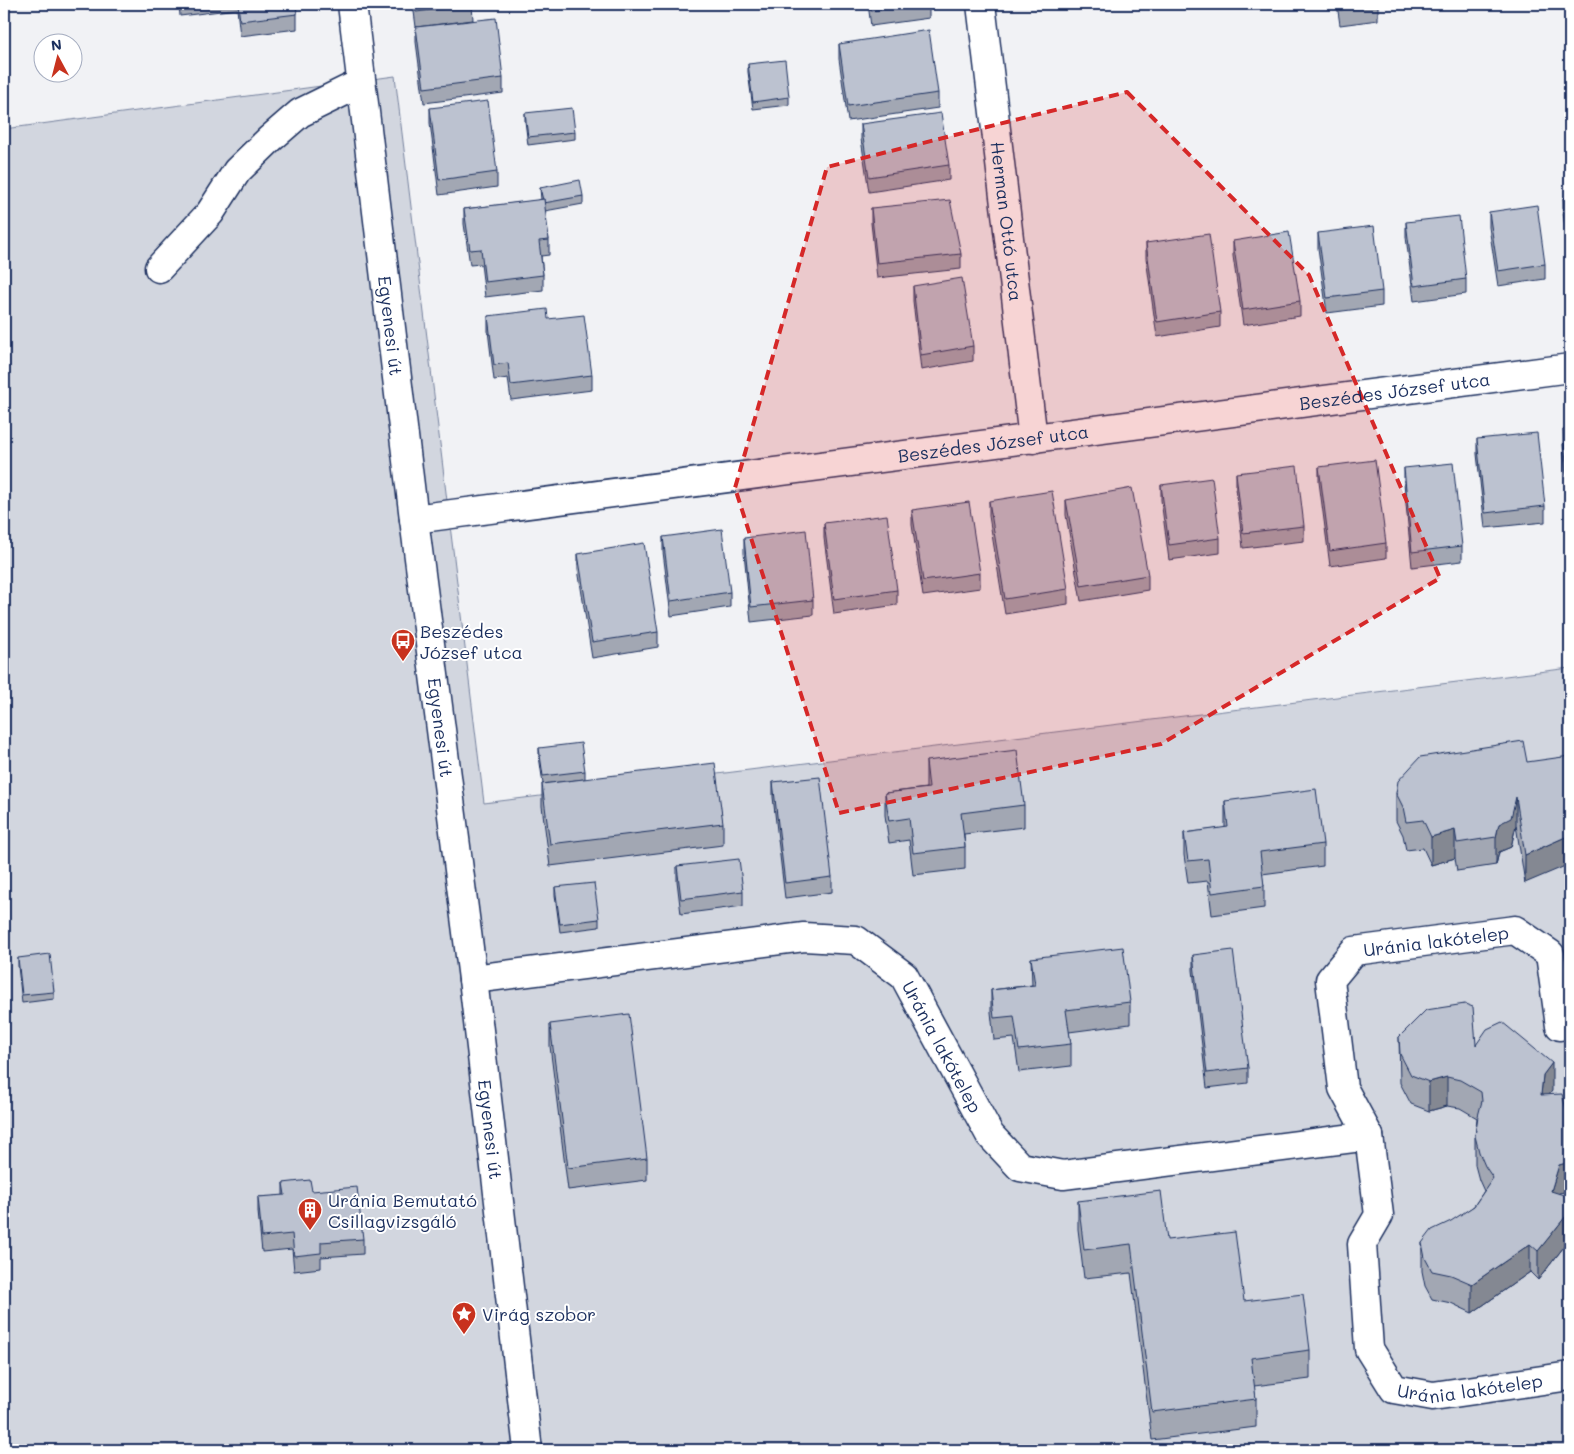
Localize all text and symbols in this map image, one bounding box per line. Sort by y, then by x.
north arrow [32,32,82,82]
text: N [50,35,63,55]
street label: Herman Ottó utca [986,140,1028,303]
street label: Egyenesi út [373,274,409,377]
street label: Beszédes József utca [1298,367,1492,415]
street label: Beszédes József utca [896,419,1090,468]
place label: Beszédes József utca [420,619,523,664]
bus stop icon: Beszédes József utca [390,628,416,662]
street label: Egyenesi út [422,676,459,779]
street label: Uránia lakótelep [1362,920,1510,962]
street label: Uránia lakótelep [897,976,988,1117]
street label: Egyenesi út [473,1078,508,1181]
place label: Uránia Bemutató Csillagvizsgáló [328,1188,477,1233]
building icon: Uránia Bemutató Csillagvizsgáló [297,1197,323,1231]
place icon: Virág szobor [451,1301,477,1335]
place label: Virág szobor [482,1302,596,1326]
street label: Uránia lakótelep [1395,1368,1544,1408]

